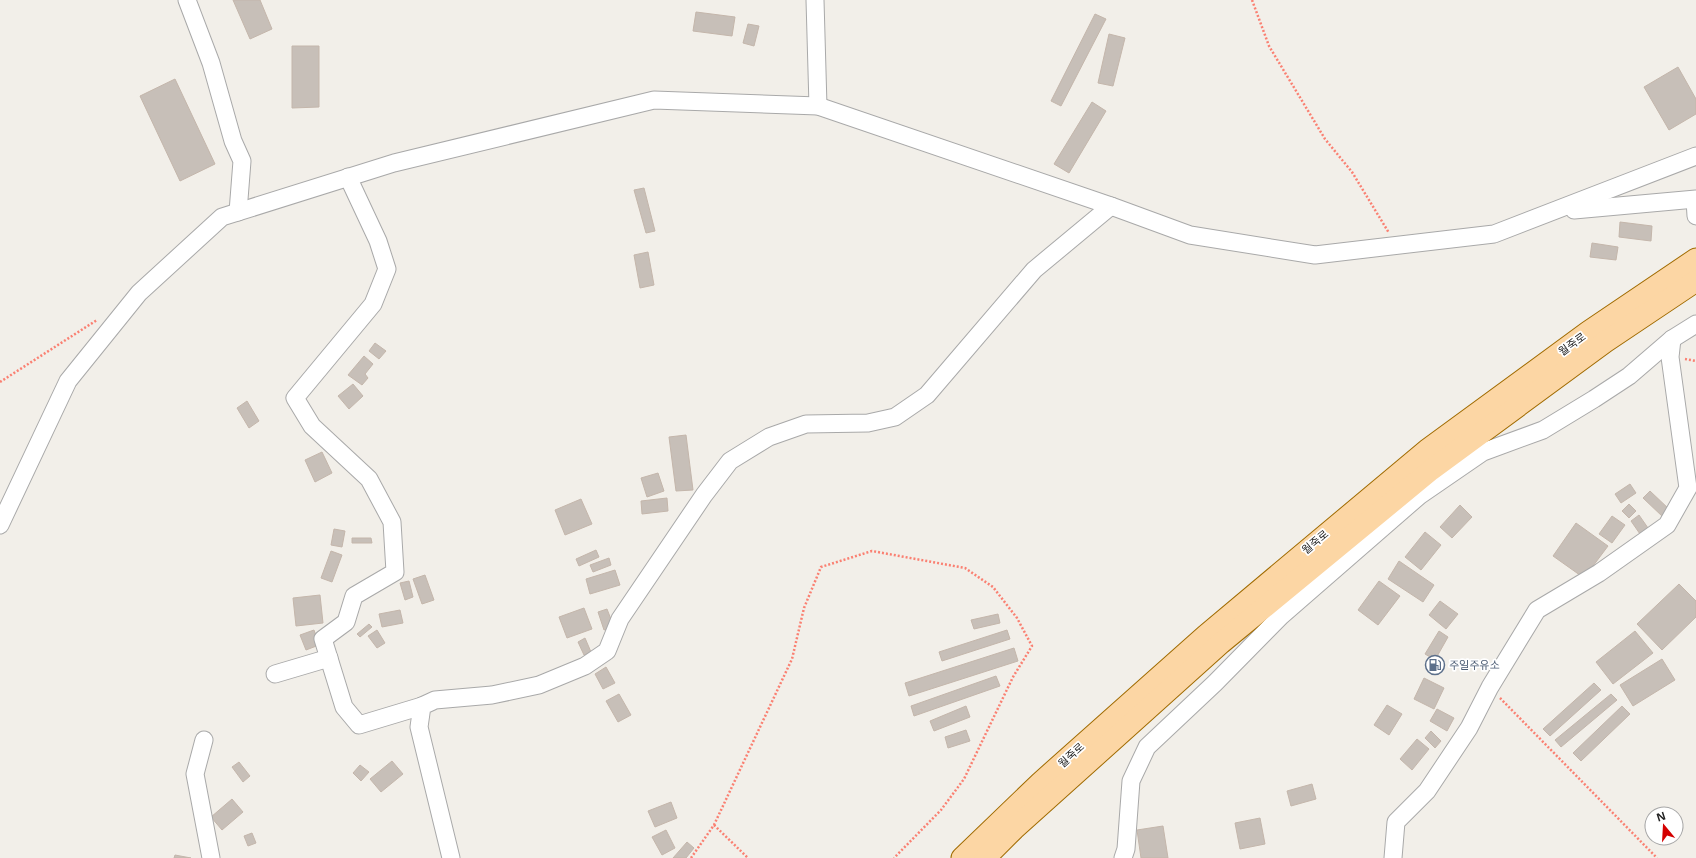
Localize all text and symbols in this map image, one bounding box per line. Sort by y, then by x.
street label: 월죽로 [1555,329,1588,359]
street label: 월죽로 [1298,526,1331,557]
fuel station icon: 주일주유소 [1424,654,1446,676]
place label: 주일주유소 [1449,657,1500,672]
street label: 월죽로 [1054,739,1087,770]
north arrow [1644,806,1684,846]
text: N [1654,807,1667,825]

